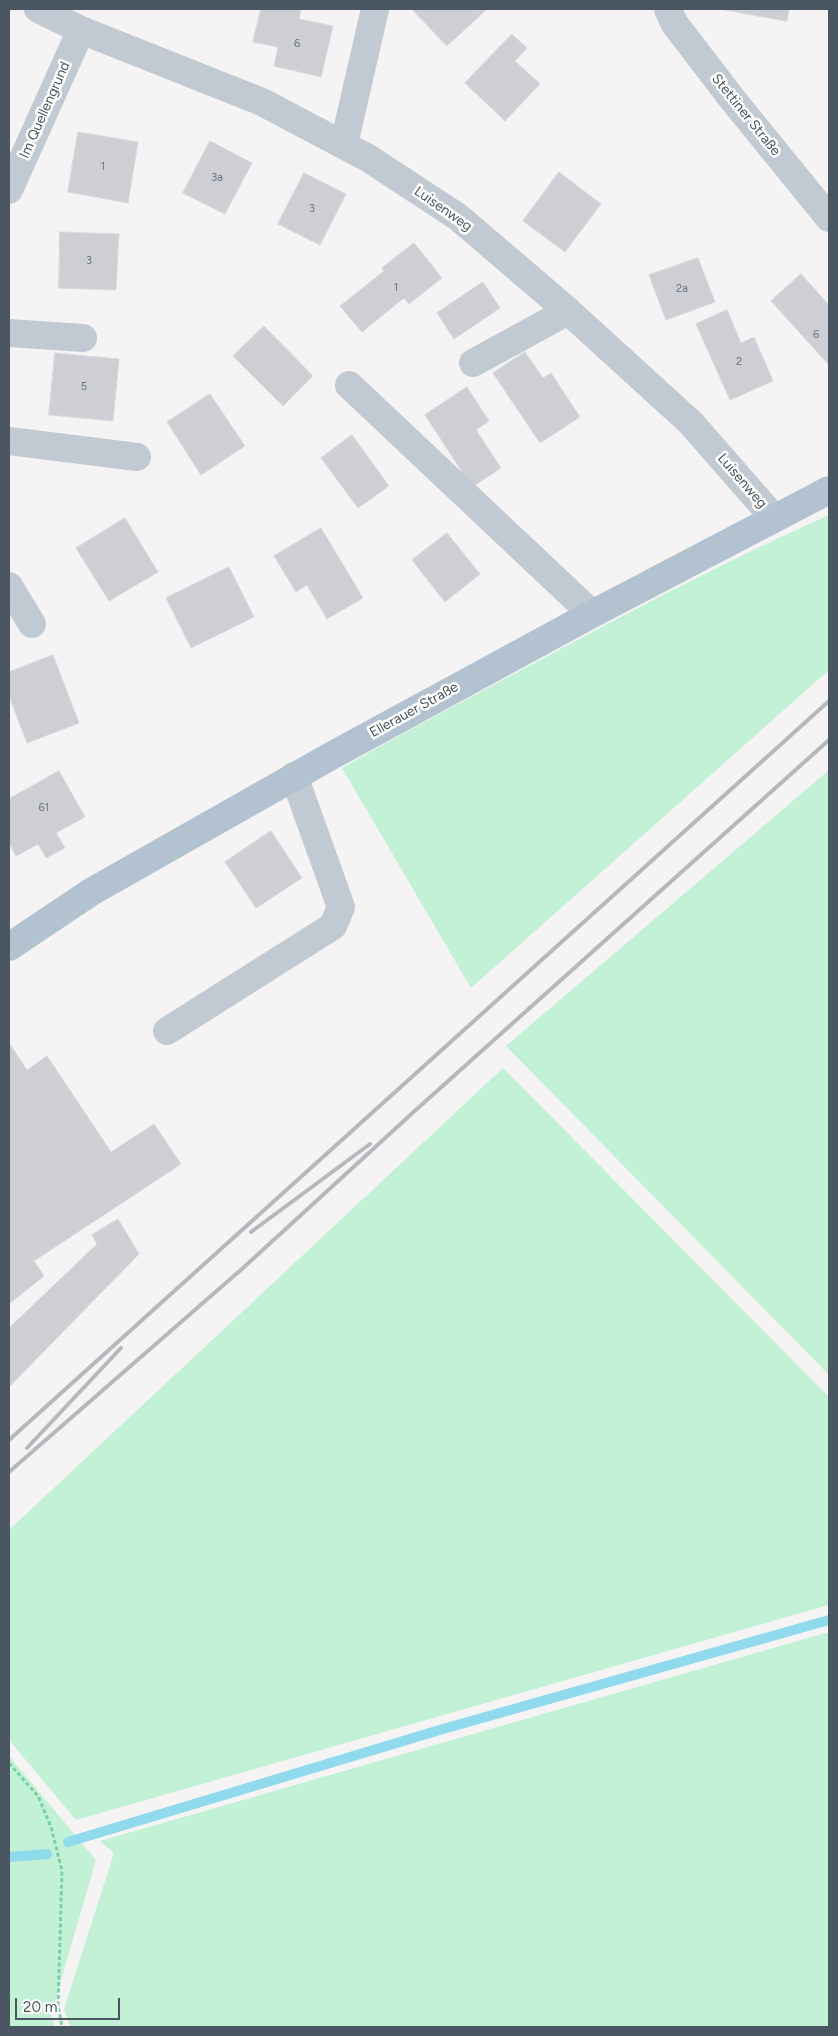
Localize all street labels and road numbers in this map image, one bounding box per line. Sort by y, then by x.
street label: Im Quellengrund [16,59,74,161]
street label: Stettiner Straße [708,71,784,159]
street label: Luisenweg [411,183,475,235]
street label: Luisenweg [714,450,770,512]
street label: Ellerauer Straße [367,679,461,741]

